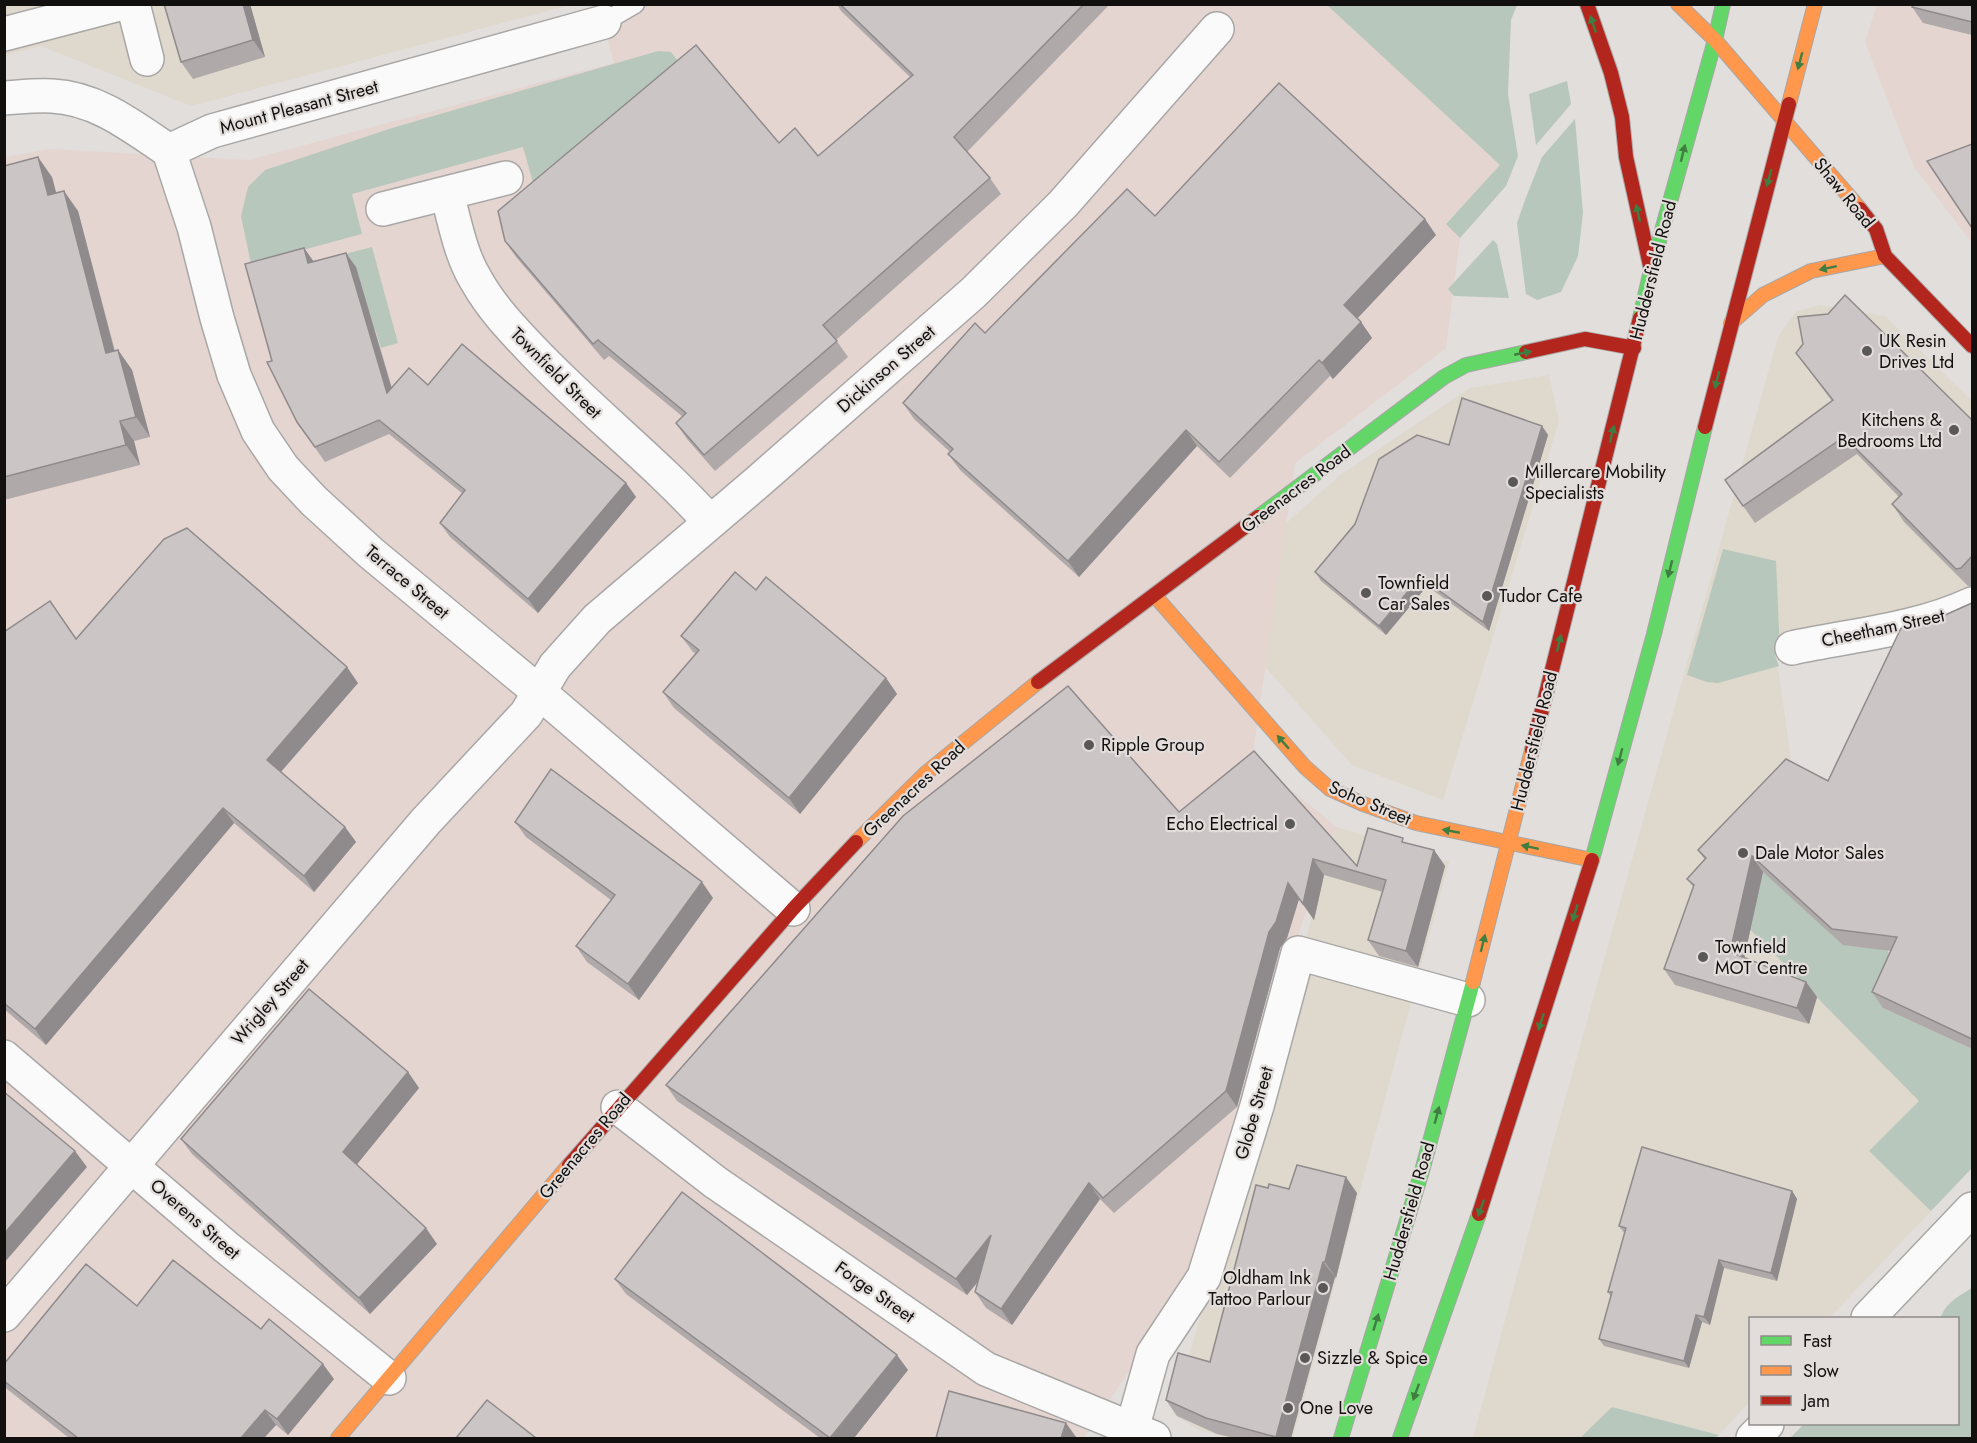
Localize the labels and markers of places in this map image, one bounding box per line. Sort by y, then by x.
place label: UK Resin Drives Ltd [1879,328,1954,375]
marker: UK Resin Drives Ltd [1860,344,1874,358]
place label: Kitchens & Bedrooms Ltd [1837,407,1942,454]
marker: Kitchens & Bedrooms Ltd [1947,423,1961,437]
place label: Millercare Mobility Specialists [1525,459,1666,506]
marker: Millercare Mobility Specialists [1506,475,1520,489]
place label: Townfield Car Sales [1378,570,1450,617]
place label: Tudor Cafe [1499,583,1582,609]
marker: Townfield Car Sales [1359,586,1373,600]
marker: Tudor Cafe [1480,589,1494,603]
place label: Ripple Group [1101,732,1204,758]
marker: Ripple Group [1082,738,1096,752]
place label: Echo Electrical [1166,811,1278,837]
marker: Echo Electrical [1283,817,1297,831]
place label: Dale Motor Sales [1755,840,1884,866]
marker: Dale Motor Sales [1736,846,1750,860]
place label: Townfield MOT Centre [1715,934,1808,981]
marker: Townfield MOT Centre [1696,950,1710,964]
place label: Oldham Ink Tattoo Parlour [1208,1265,1312,1312]
marker: Oldham Ink Tattoo Parlour [1316,1281,1330,1295]
place label: Sizzle & Spice [1317,1345,1428,1371]
marker: Sizzle & Spice [1298,1351,1312,1365]
place label: One Love [1300,1395,1373,1421]
marker: One Love [1281,1401,1295,1415]

